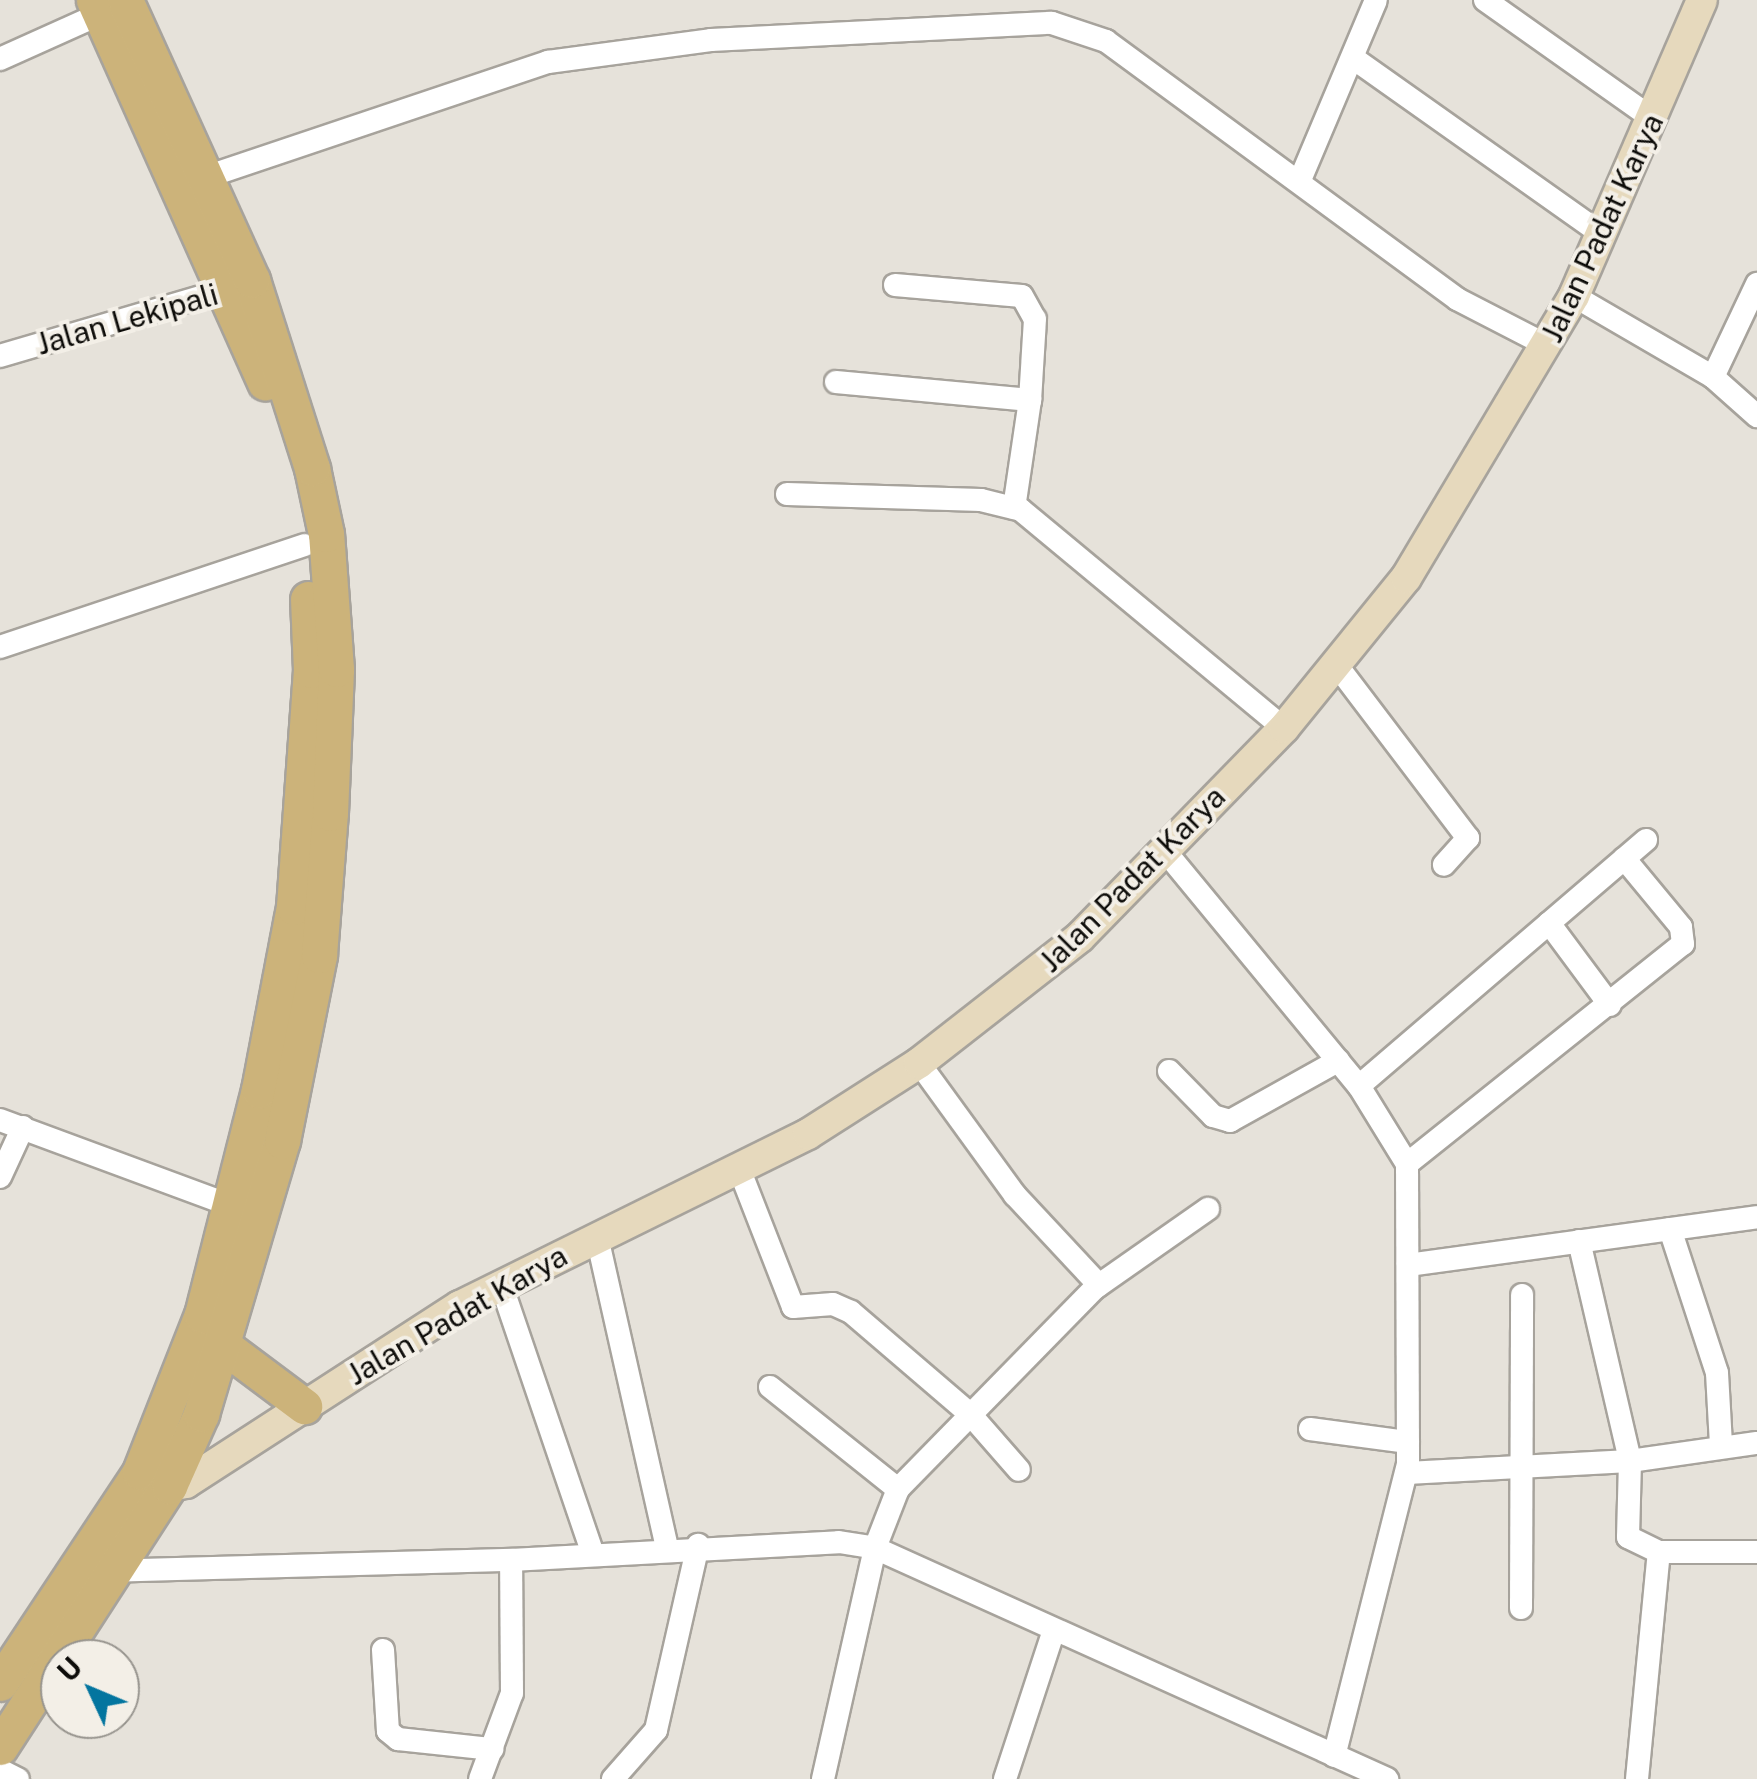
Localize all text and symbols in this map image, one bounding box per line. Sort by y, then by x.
street label: Jalan Padat Karya [1533,108,1671,348]
street label: Jalan Lekipali [32,276,222,362]
street label: Jalan Padat Karya [1032,779,1232,979]
street label: Jalan Padat Karya [341,1237,573,1393]
north arrow [40,1639,140,1739]
text: U [51,1650,88,1688]

